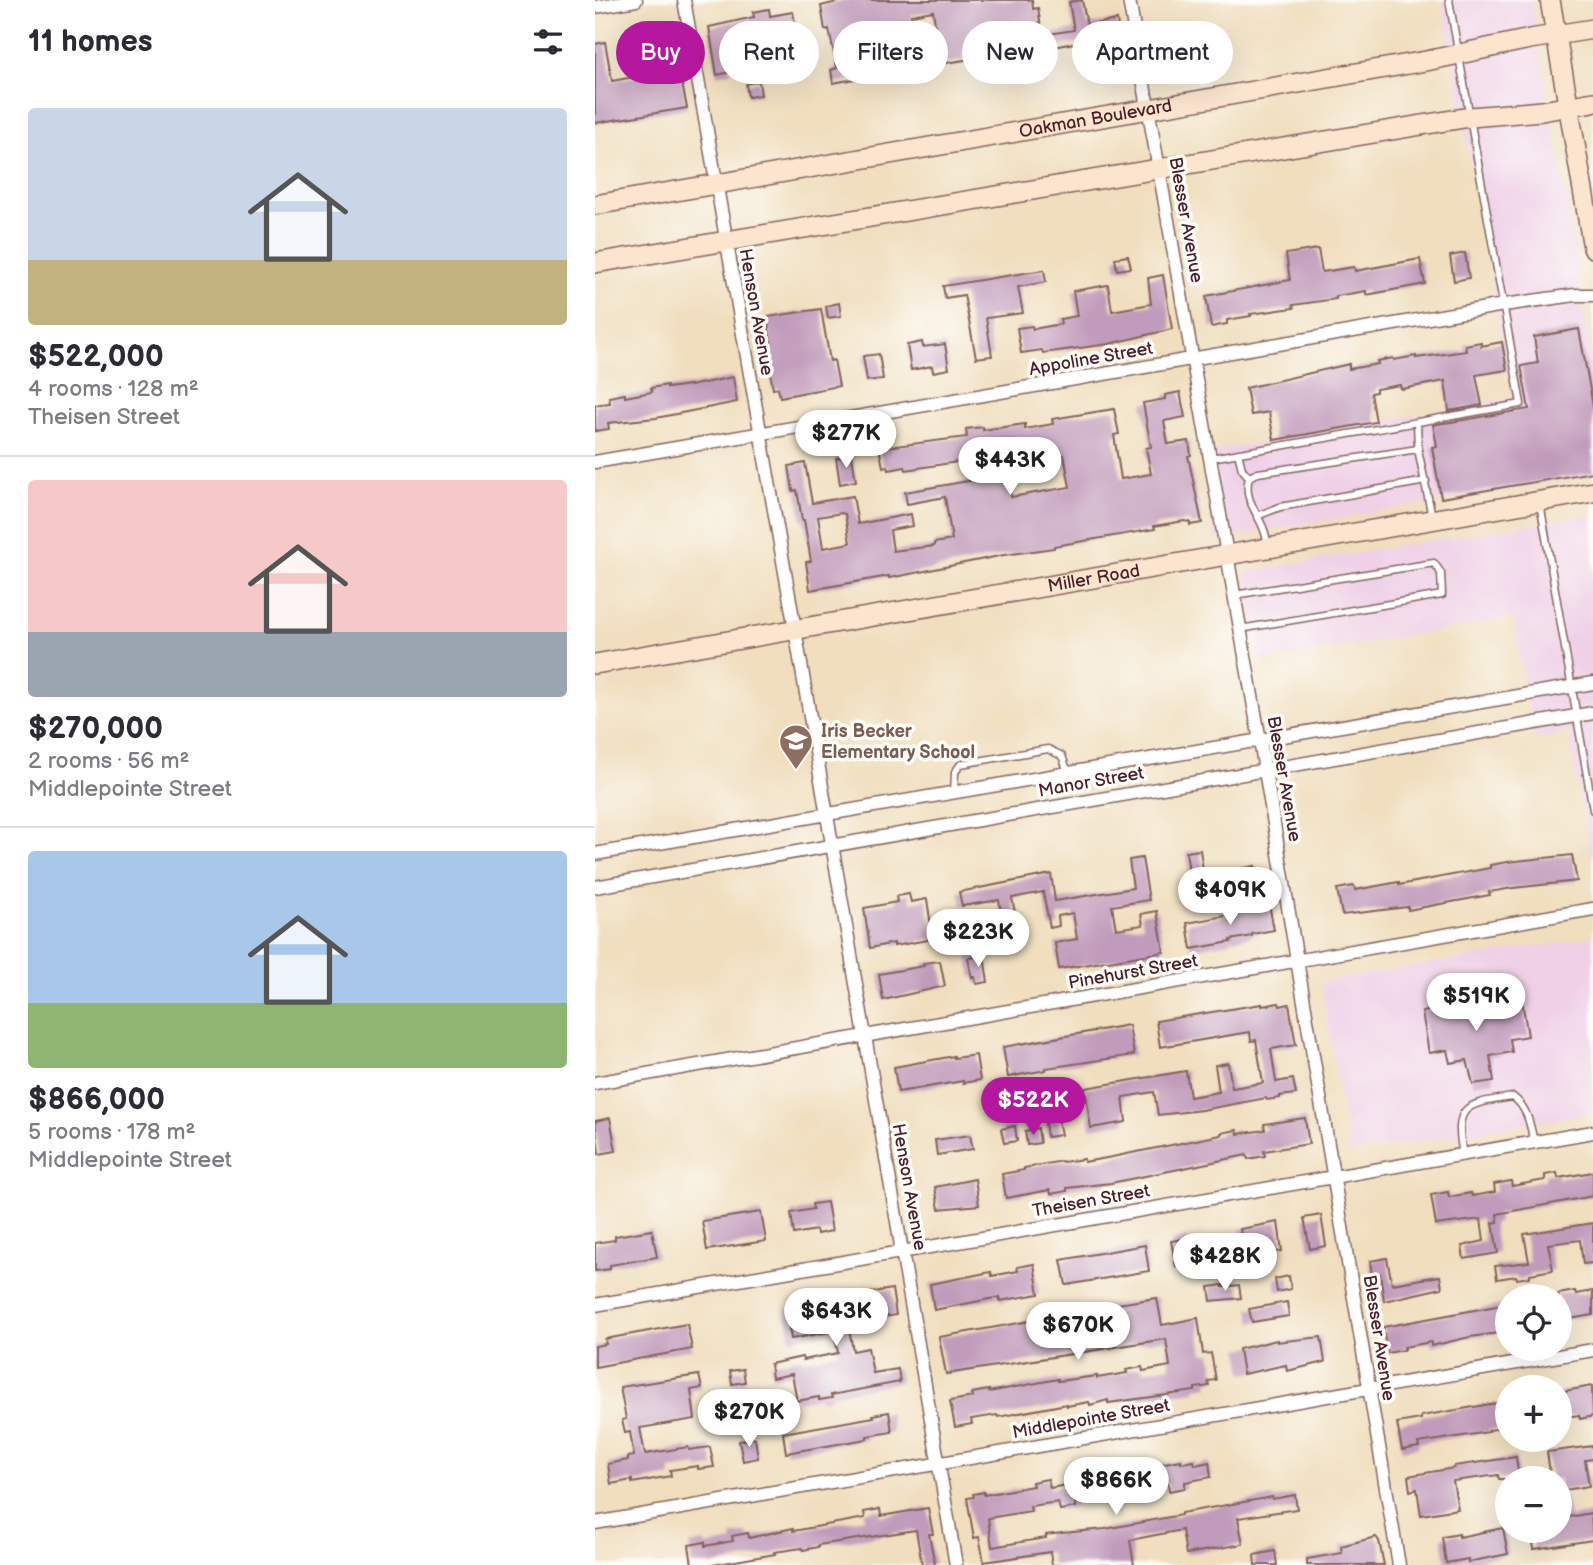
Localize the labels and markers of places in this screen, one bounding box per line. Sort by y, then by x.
pin: $277K [797,410,895,470]
pin: $443K [961,438,1059,497]
place label: Iris Becker Elementary School [821,721,975,763]
school or university icon: Iris Becker Elementary School [777,722,815,771]
pin: $409K [1181,867,1279,927]
pin: $223K [929,909,1027,969]
pin: $519K [1427,974,1525,1033]
pin: $522K [984,1078,1082,1137]
pin: $428K [1176,1234,1274,1293]
pin: $643K [787,1288,885,1348]
pin: $670K [1029,1302,1127,1362]
pin: $270K [700,1390,798,1449]
pin: $866K [1067,1458,1165,1517]

